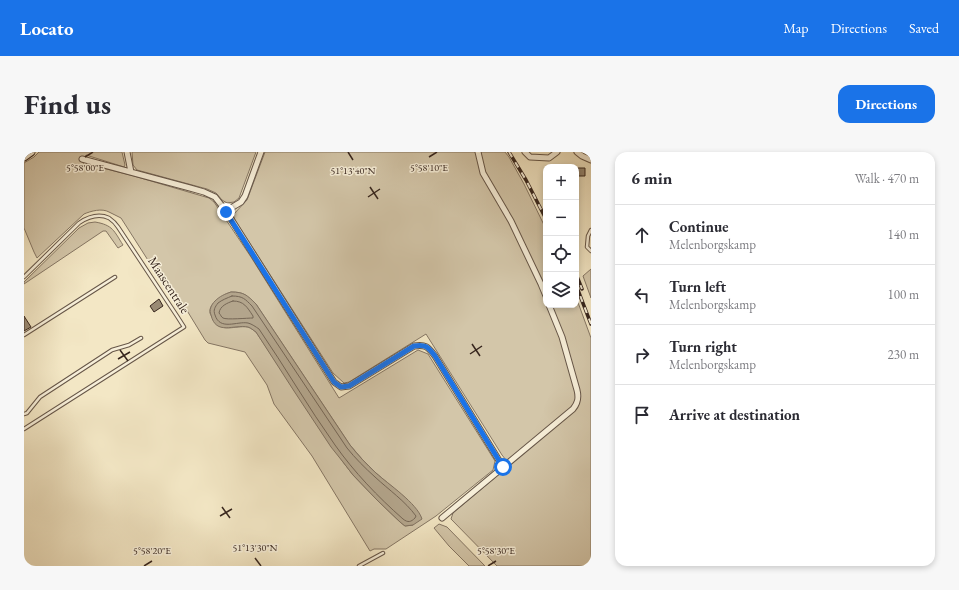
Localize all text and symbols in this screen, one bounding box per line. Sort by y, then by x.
text: Locato [20,16,74,41]
text: Map [783,19,809,37]
text: Directions [831,19,887,37]
text: Saved [909,19,939,37]
button: Directions [838,85,935,123]
text: Find us [24,86,111,122]
text: 5°58'00"E [66,161,104,174]
text: 5°58'10"E [410,161,448,174]
text: 51°13'40"N [331,164,376,177]
map controls [543,164,579,308]
button: + [543,164,579,200]
text: 6 min [631,167,672,189]
text: Walk · 470 m [855,170,919,187]
button: − [543,200,579,236]
route end [217,203,235,221]
text: Continue [669,217,729,236]
icon: ahead [631,224,653,246]
text: 140 m [888,226,919,243]
button: locate [543,236,579,272]
text: Melenborgskamp [669,236,756,253]
street label: Maascentrale [144,253,194,317]
button: layers [543,272,579,308]
text: Turn left [669,277,726,296]
icon: left [631,284,653,306]
text: 100 m [888,286,919,303]
text: Melenborgskamp [669,296,756,313]
text: Turn right [669,337,737,356]
icon: right [631,344,653,366]
text: 230 m [888,346,919,363]
text: Melenborgskamp [669,356,756,373]
icon: arrive [631,404,653,426]
text: Arrive at destination [669,405,800,424]
route start [494,458,512,476]
text: 51°13'30"N [233,541,278,554]
text: 5°58'20"E [133,544,171,557]
text: 5°58'30"E [477,544,515,557]

